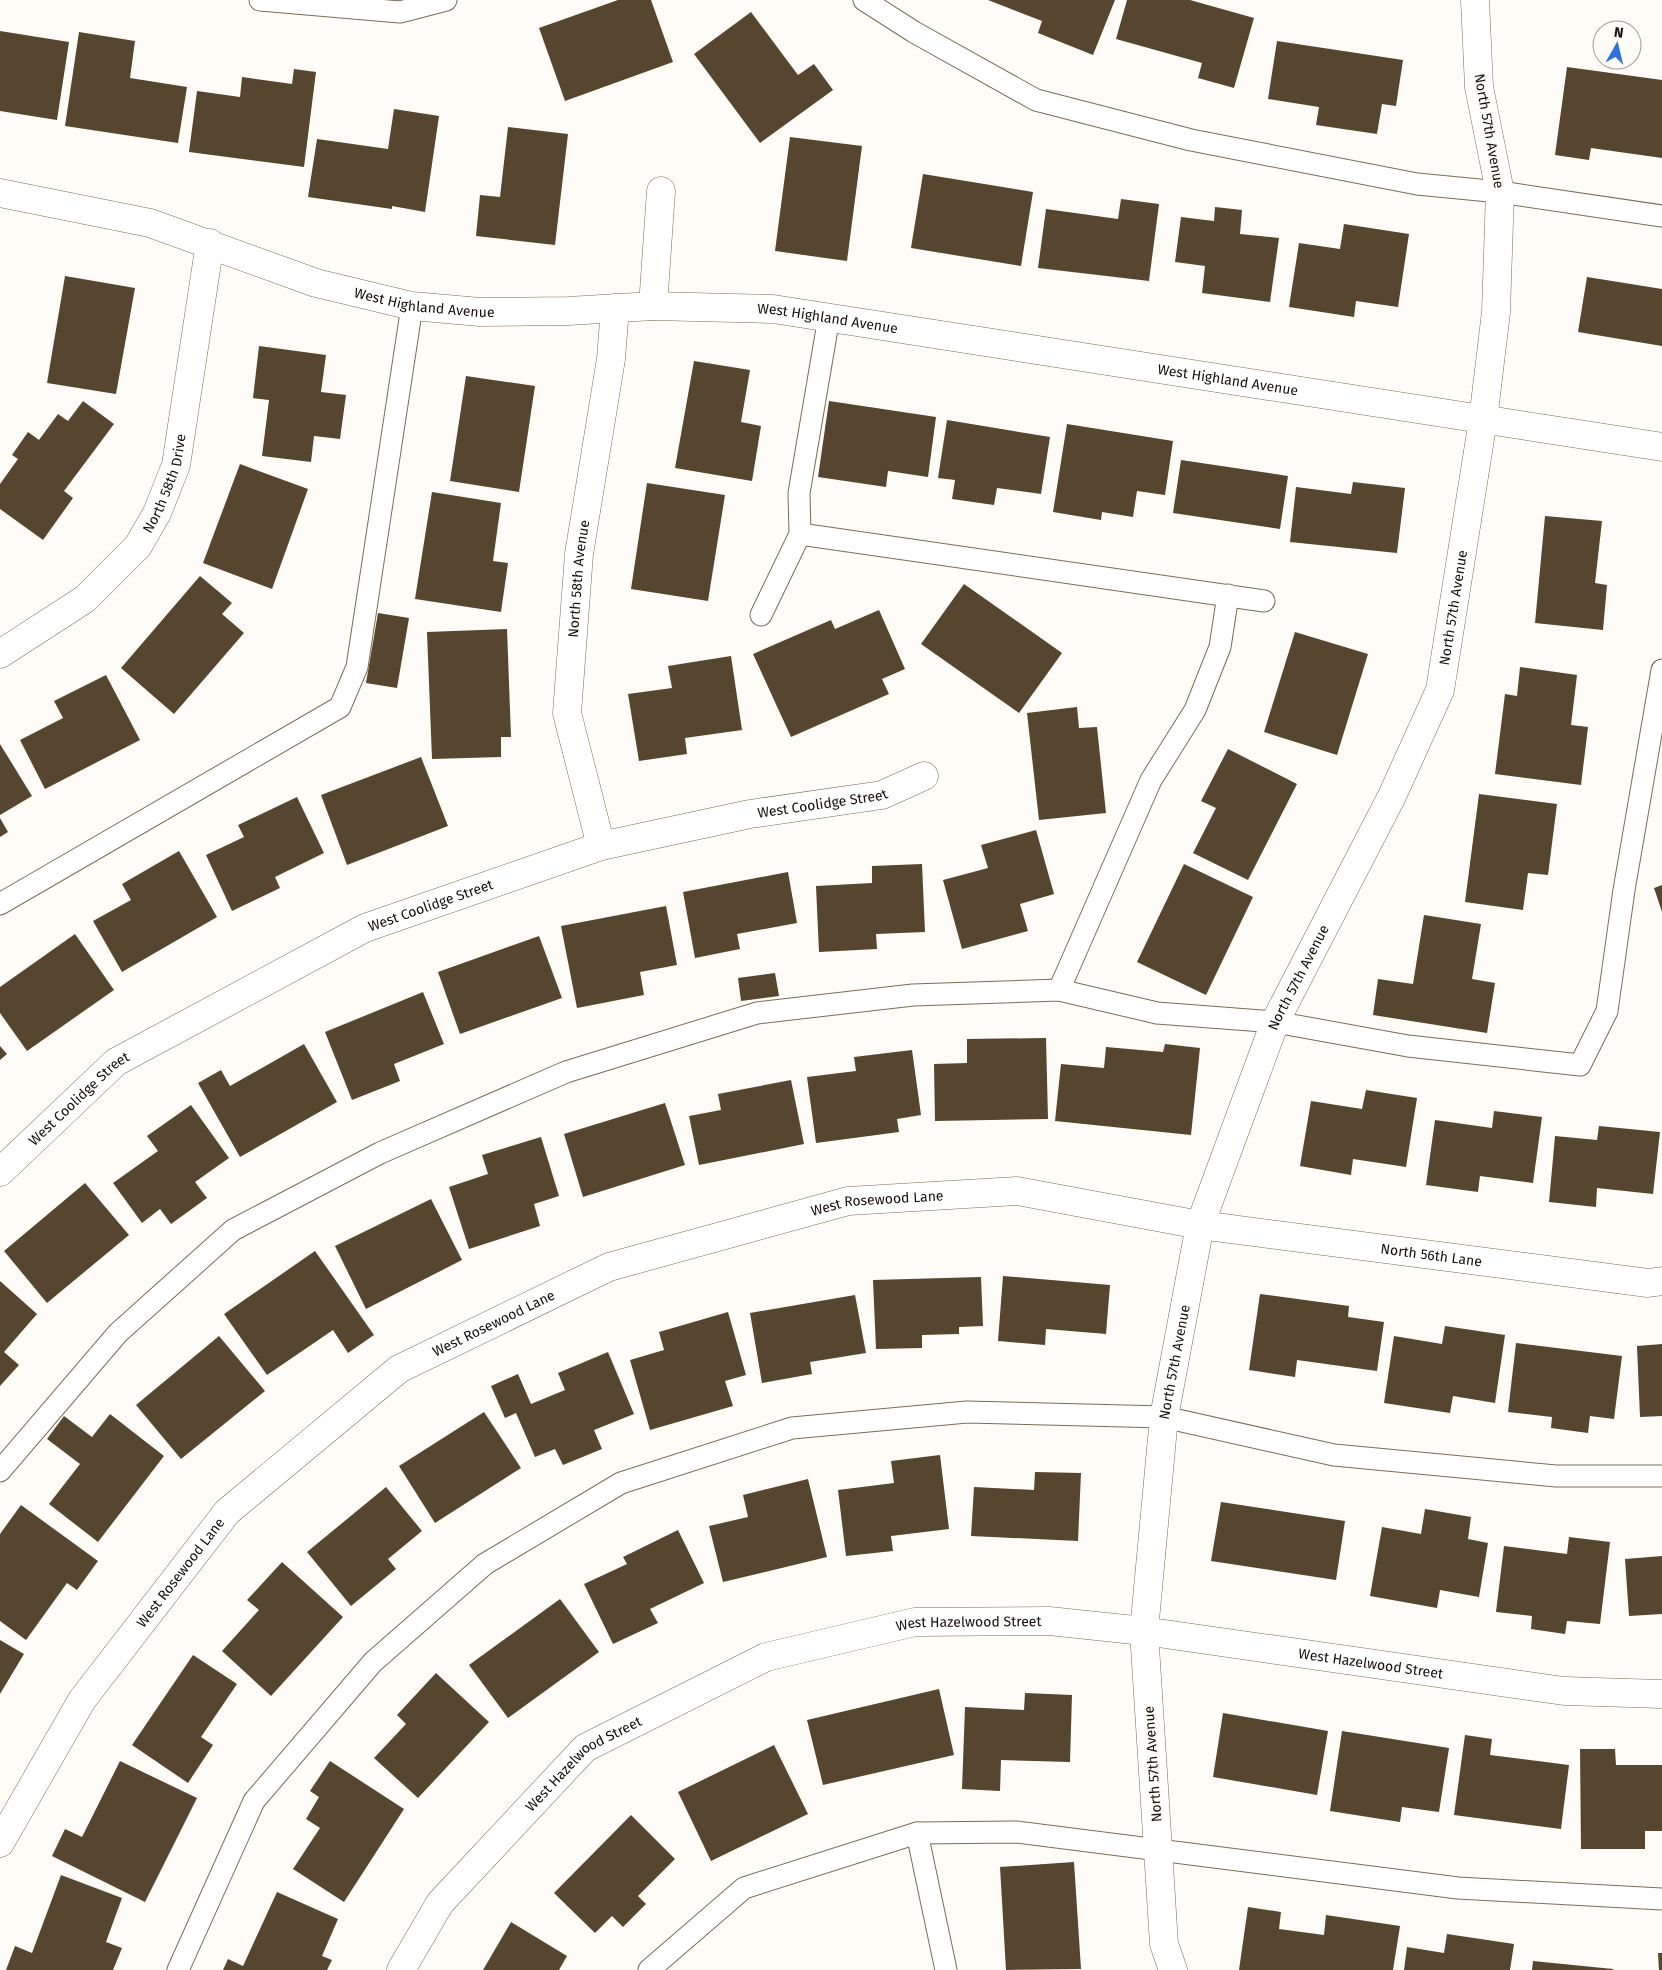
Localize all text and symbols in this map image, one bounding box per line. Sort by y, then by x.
north arrow [1592,20,1642,70]
text: N [1613,24,1625,42]
street label: North 57th Avenue [1471,72,1507,190]
street label: West Highland Avenue [352,284,495,321]
street label: West Highland Avenue [757,300,899,337]
street label: West Highland Avenue [1156,360,1299,399]
street label: North 58th Drive [139,433,189,536]
street label: North 58th Avenue [564,519,593,638]
street label: North 57th Avenue [1436,549,1471,667]
street label: West Coolidge Street [756,785,891,821]
street label: West Coolidge Street [366,875,496,935]
street label: North 57th Avenue [1264,922,1332,1033]
street label: West Coolidge Street [25,1048,133,1149]
street label: West Rosewood Lane [809,1187,944,1219]
street label: North 56th Lane [1380,1240,1483,1270]
street label: West Rosewood Lane [430,1286,557,1360]
street label: North 57th Avenue [1155,1303,1193,1421]
street label: West Rosewood Lane [133,1514,228,1631]
street label: West Hazelwood Street [894,1613,1043,1635]
street label: West Hazelwood Street [1297,1645,1445,1682]
street label: North 57th Avenue [1140,1705,1166,1823]
street label: West Hazelwood Street [522,1712,645,1815]

